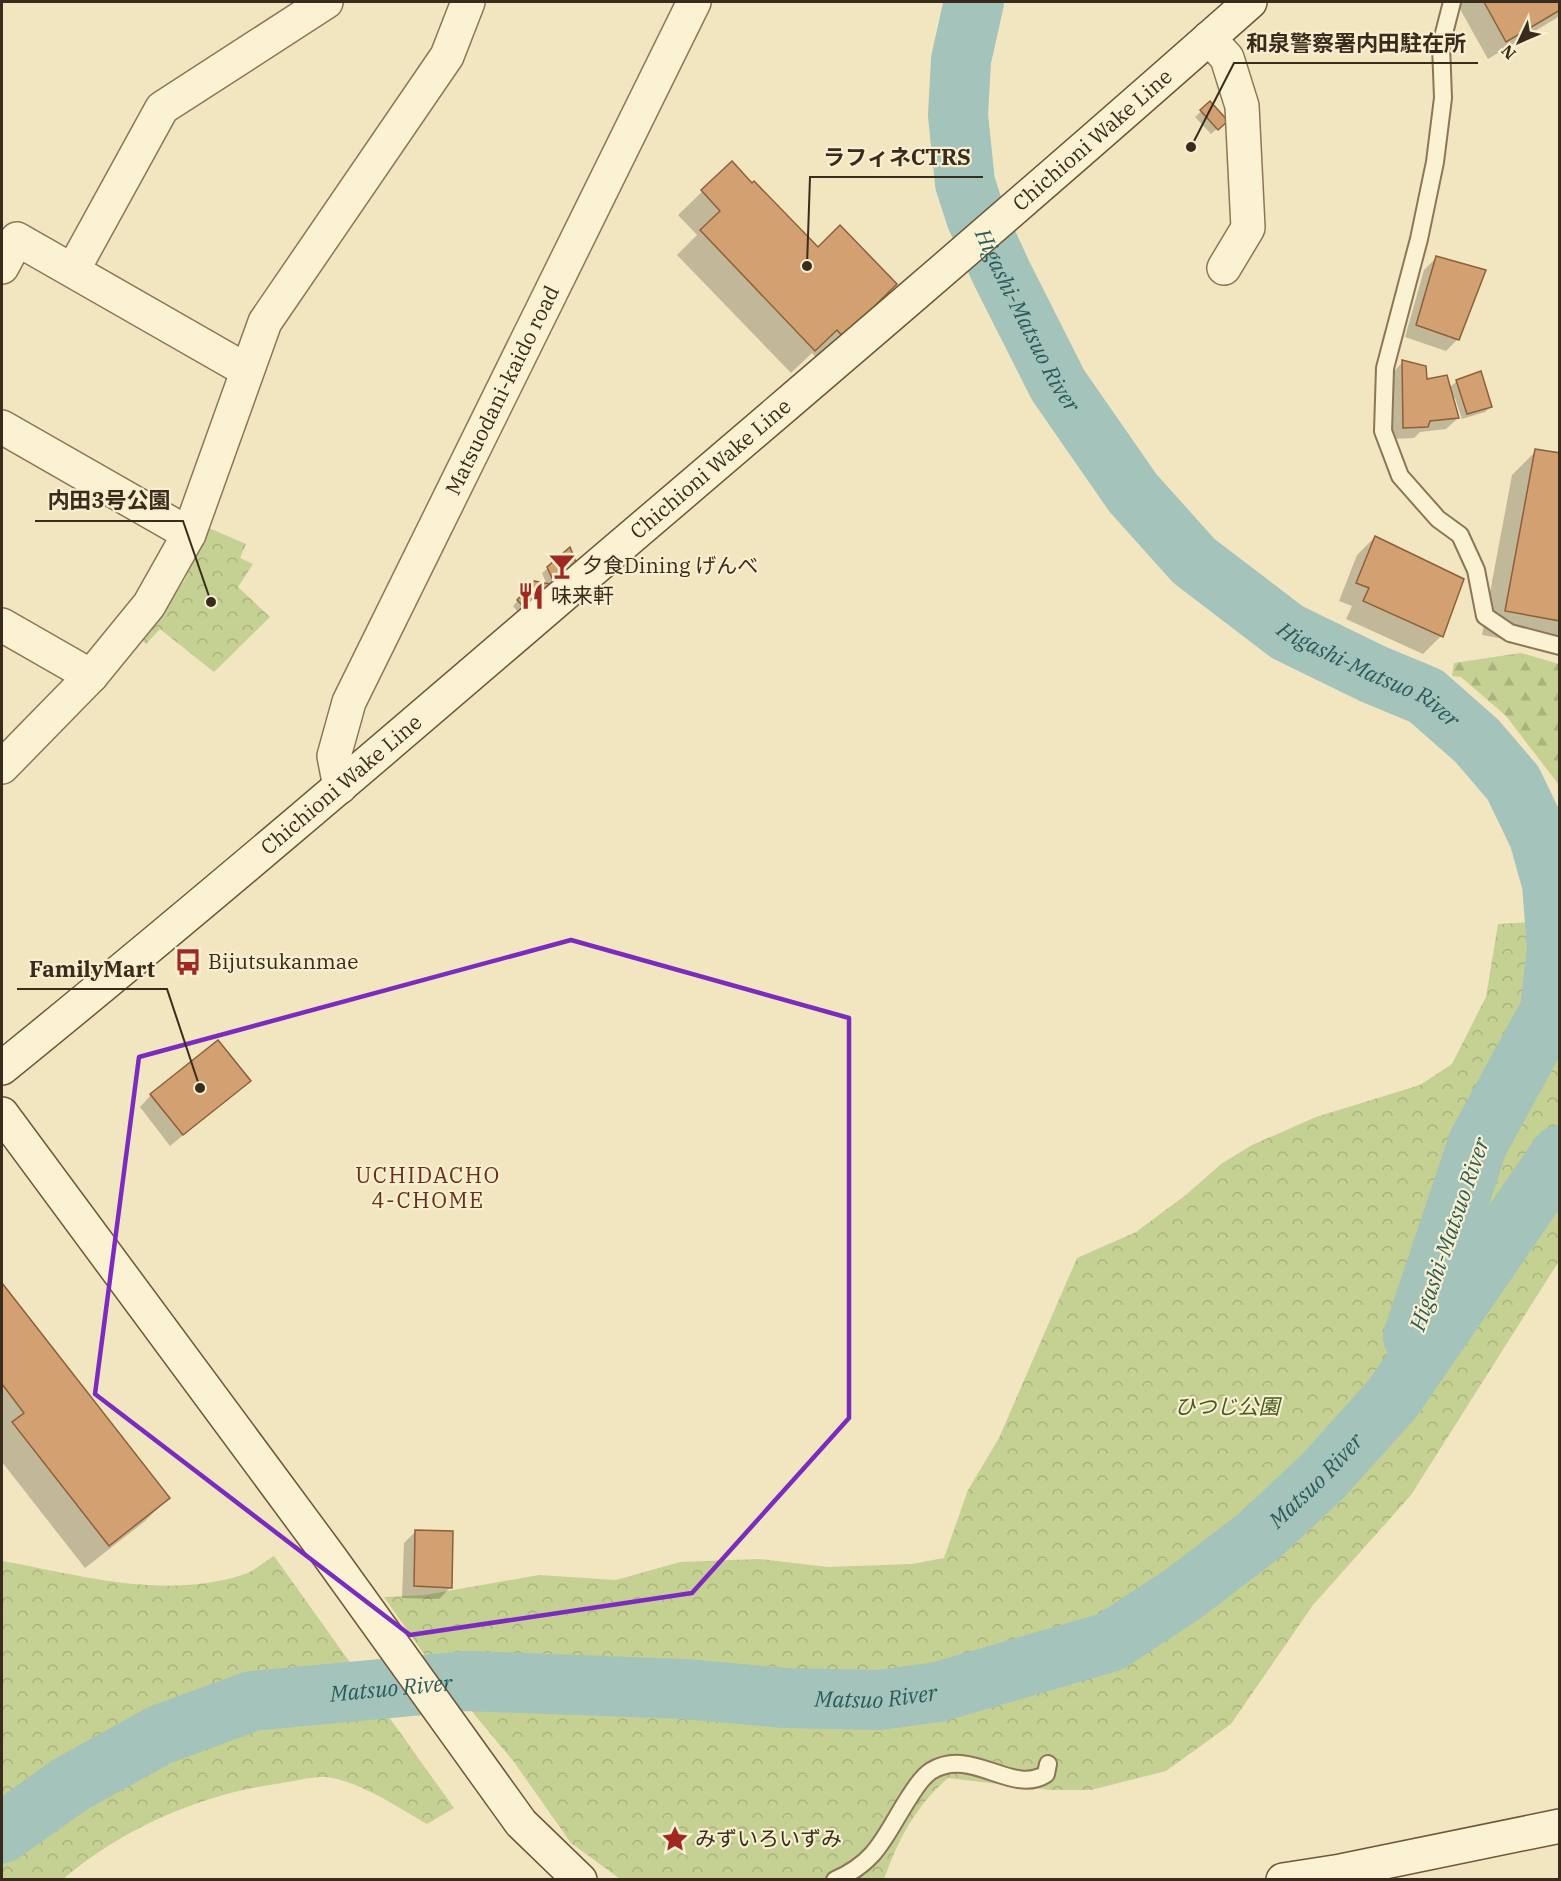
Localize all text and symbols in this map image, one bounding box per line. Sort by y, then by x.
north arrow [1489,12,1549,72]
callout: 和泉警察署内田駐在所 [1234,23,1478,63]
text: 和泉警察署内田駐在所 [1246,28,1466,57]
text: N [1497,41,1520,64]
street label: Chichioni Wake Line [1006,62,1178,217]
callout: ラフィネCTRS [810,137,983,177]
text: ラフィネCTRS [823,142,971,171]
water label: Higashi-Matsuo River [969,223,1088,418]
street label: Matsuodani-kaido road [438,280,565,499]
street label: Chichioni Wake Line [624,392,797,545]
callout: 内田3号公園 [35,481,183,521]
text: 内田3号公園 [47,485,171,514]
bar icon: 夕食Dining げんべ [547,551,577,581]
place label: 夕食Dining げんべ [582,551,758,579]
restaurant icon: 味来軒 [516,581,546,611]
place label: 味来軒 [551,581,614,609]
water label: Higashi-Matsuo River [1271,614,1467,734]
street label: Chichioni Wake Line [254,708,427,861]
bus stop icon: Bijutsukanmae [173,947,203,977]
place label: Bijutsukanmae [208,947,359,975]
callout: FamilyMart [17,949,167,989]
text: FamilyMart [29,954,155,983]
water label: Higashi-Matsuo River [1402,1132,1496,1335]
district label: UCHIDACHO 4-CHOME [355,1160,501,1214]
park label: ひつじ公園 [1175,1392,1282,1420]
water label: Matsuo River [1261,1425,1370,1535]
water label: Matsuo River [328,1667,455,1708]
water label: Matsuo River [813,1677,940,1714]
place icon: みずいろいずみ [660,1824,690,1854]
place label: みずいろいずみ [695,1824,842,1852]

